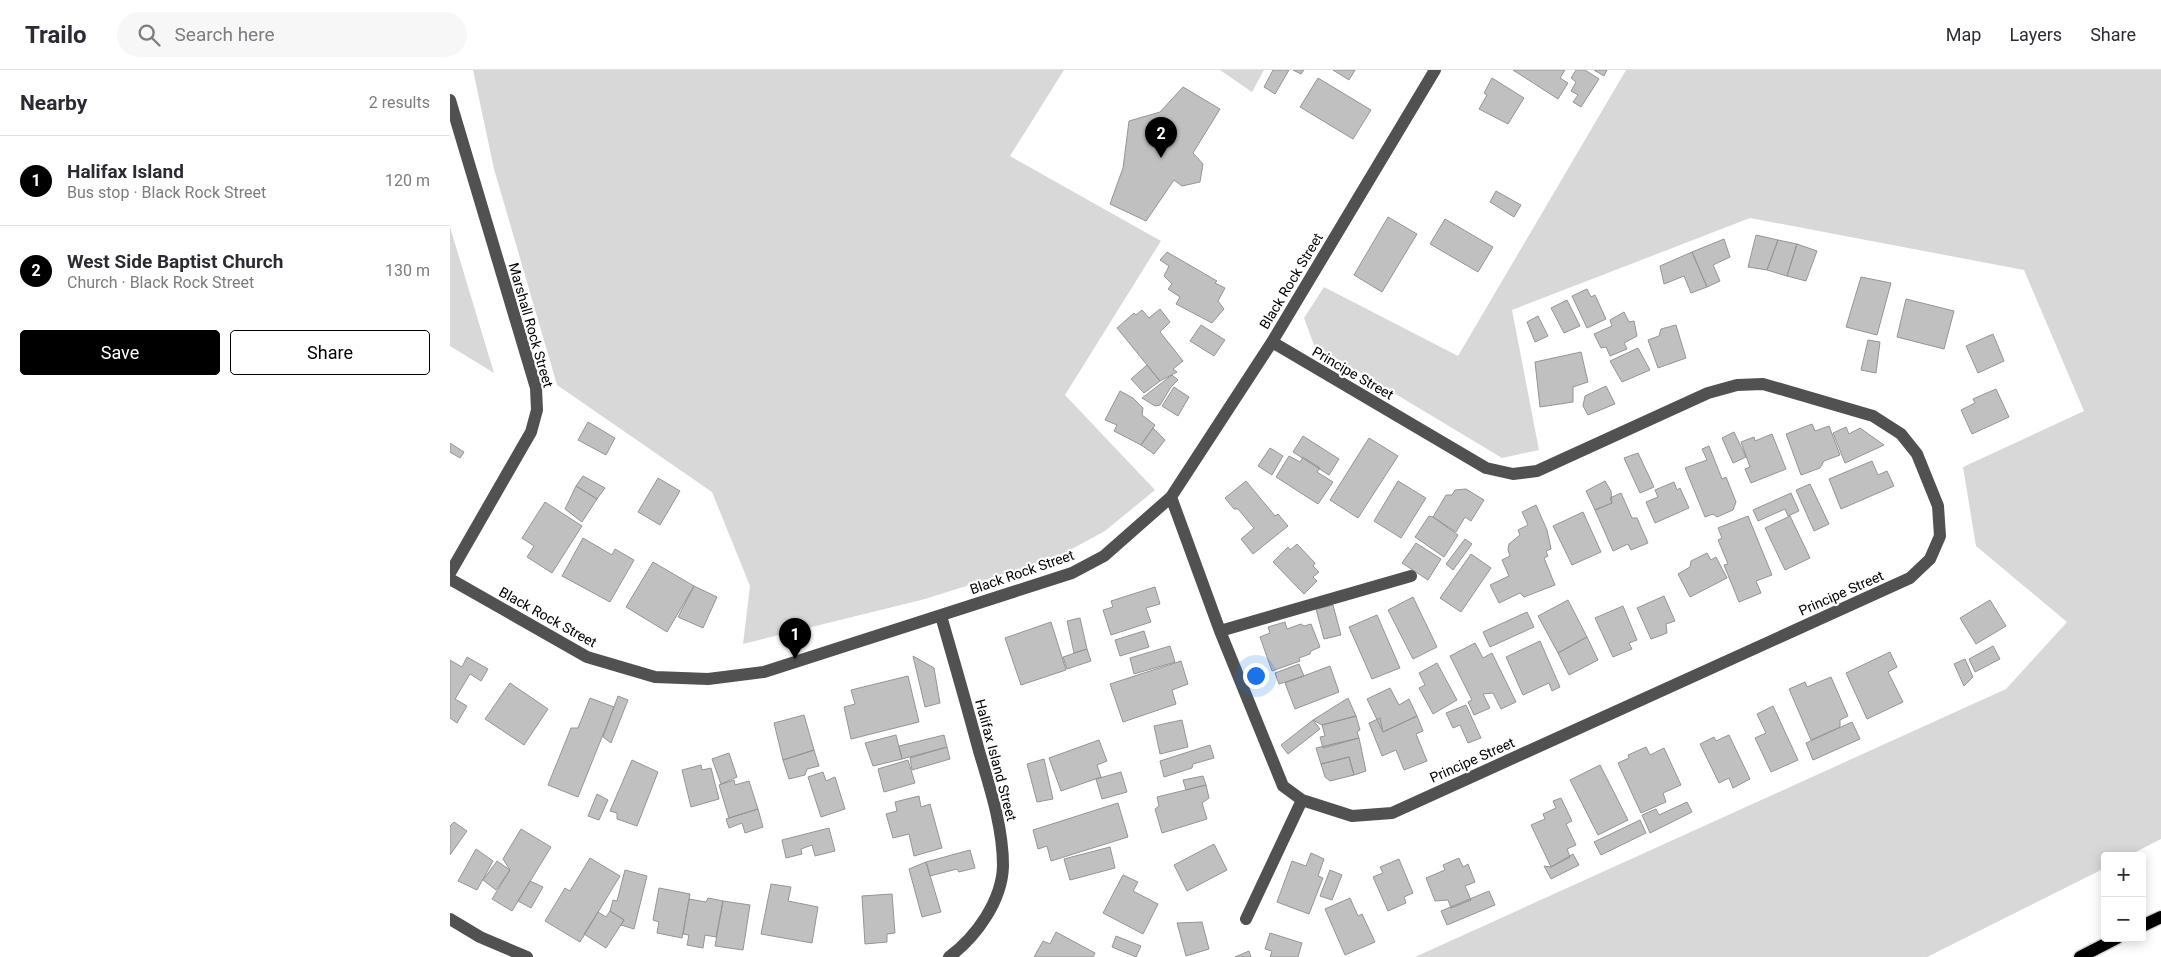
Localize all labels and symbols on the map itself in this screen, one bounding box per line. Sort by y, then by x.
pin: 2 [1145,117,1177,158]
street label: Black Rock Street [1256,230,1326,332]
street label: Marshall Rock Street [506,261,557,390]
street label: Principe Street [1310,343,1397,403]
street label: Black Rock Street [968,547,1077,597]
street label: Principe Street [1796,567,1886,619]
street label: Black Rock Street [496,584,600,651]
pin: 1 [779,618,811,659]
your location [1243,663,1269,689]
street label: Halifax Island Street [972,697,1020,823]
street label: Principe Street [1427,734,1517,786]

